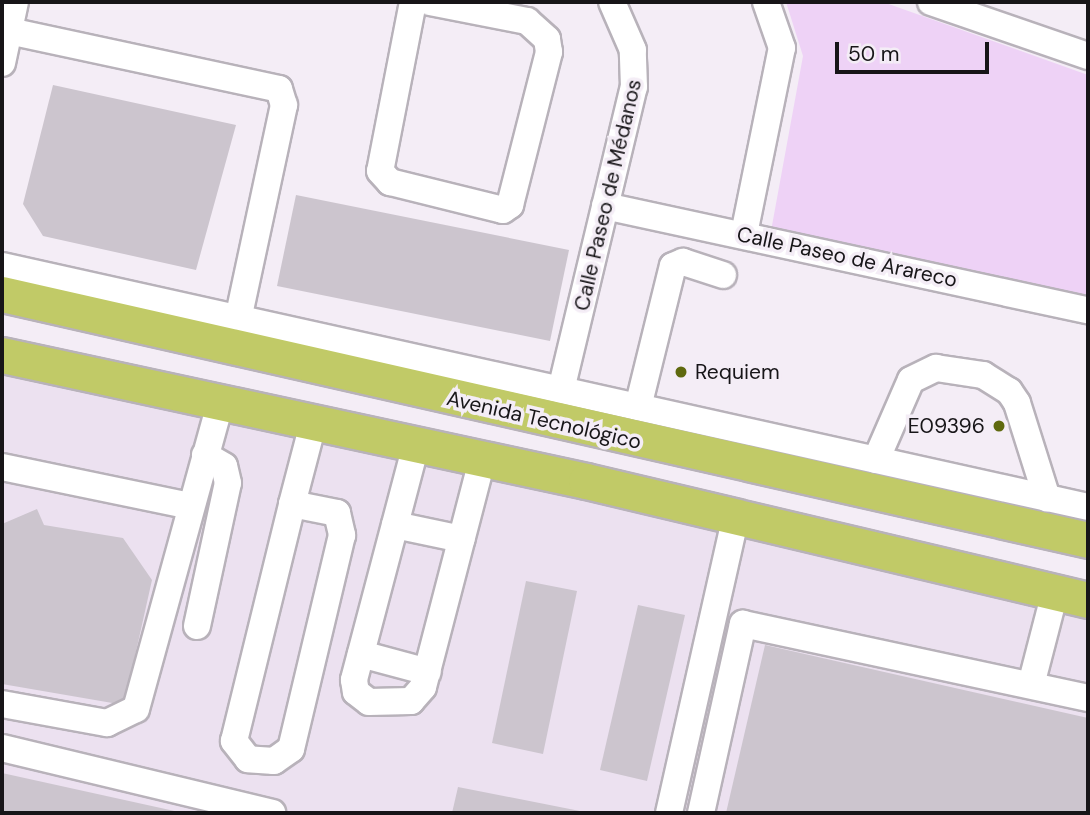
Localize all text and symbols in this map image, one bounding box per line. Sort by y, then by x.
scale bar [838,28,992,72]
text: 50 m [848,40,899,68]
street label: Calle Paseo de Médanos [569,77,647,313]
street label: Calle Paseo de Arareco [735,221,959,293]
place label: Requiem [695,359,780,385]
marker: Requiem [673,364,689,380]
street label: Avenida Tecnológico [444,385,644,455]
place label: E09396 [908,413,985,439]
marker: E09396 [991,418,1007,434]

